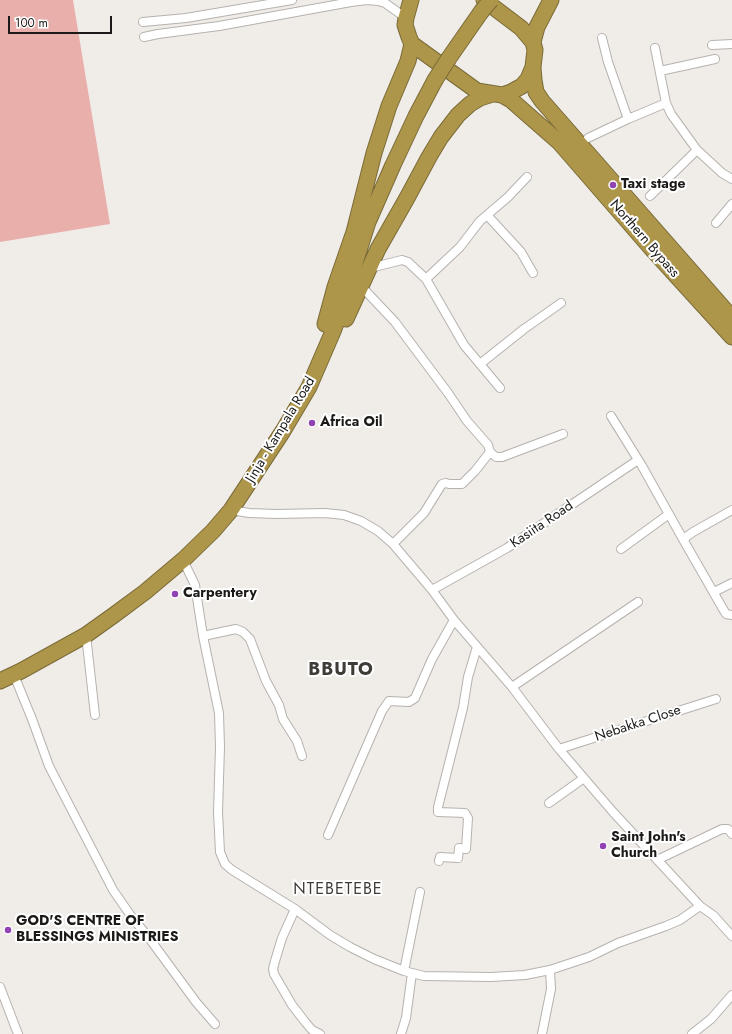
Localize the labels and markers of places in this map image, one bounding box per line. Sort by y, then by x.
place label: Taxi stage [621,177,685,193]
marker: Taxi stage [608,180,618,190]
place label: Africa Oil [320,415,383,431]
marker: Africa Oil [307,418,317,428]
place label: Carpentery [183,586,257,602]
marker: Carpentery [170,589,180,599]
place label: Saint John's Church [611,830,686,862]
marker: Saint John's Church [598,841,608,851]
place label: GOD'S CENTRE OF BLESSINGS MINISTRIES [16,914,178,946]
marker: GOD'S CENTRE OF BLESSINGS MINISTRIES [3,925,13,935]

